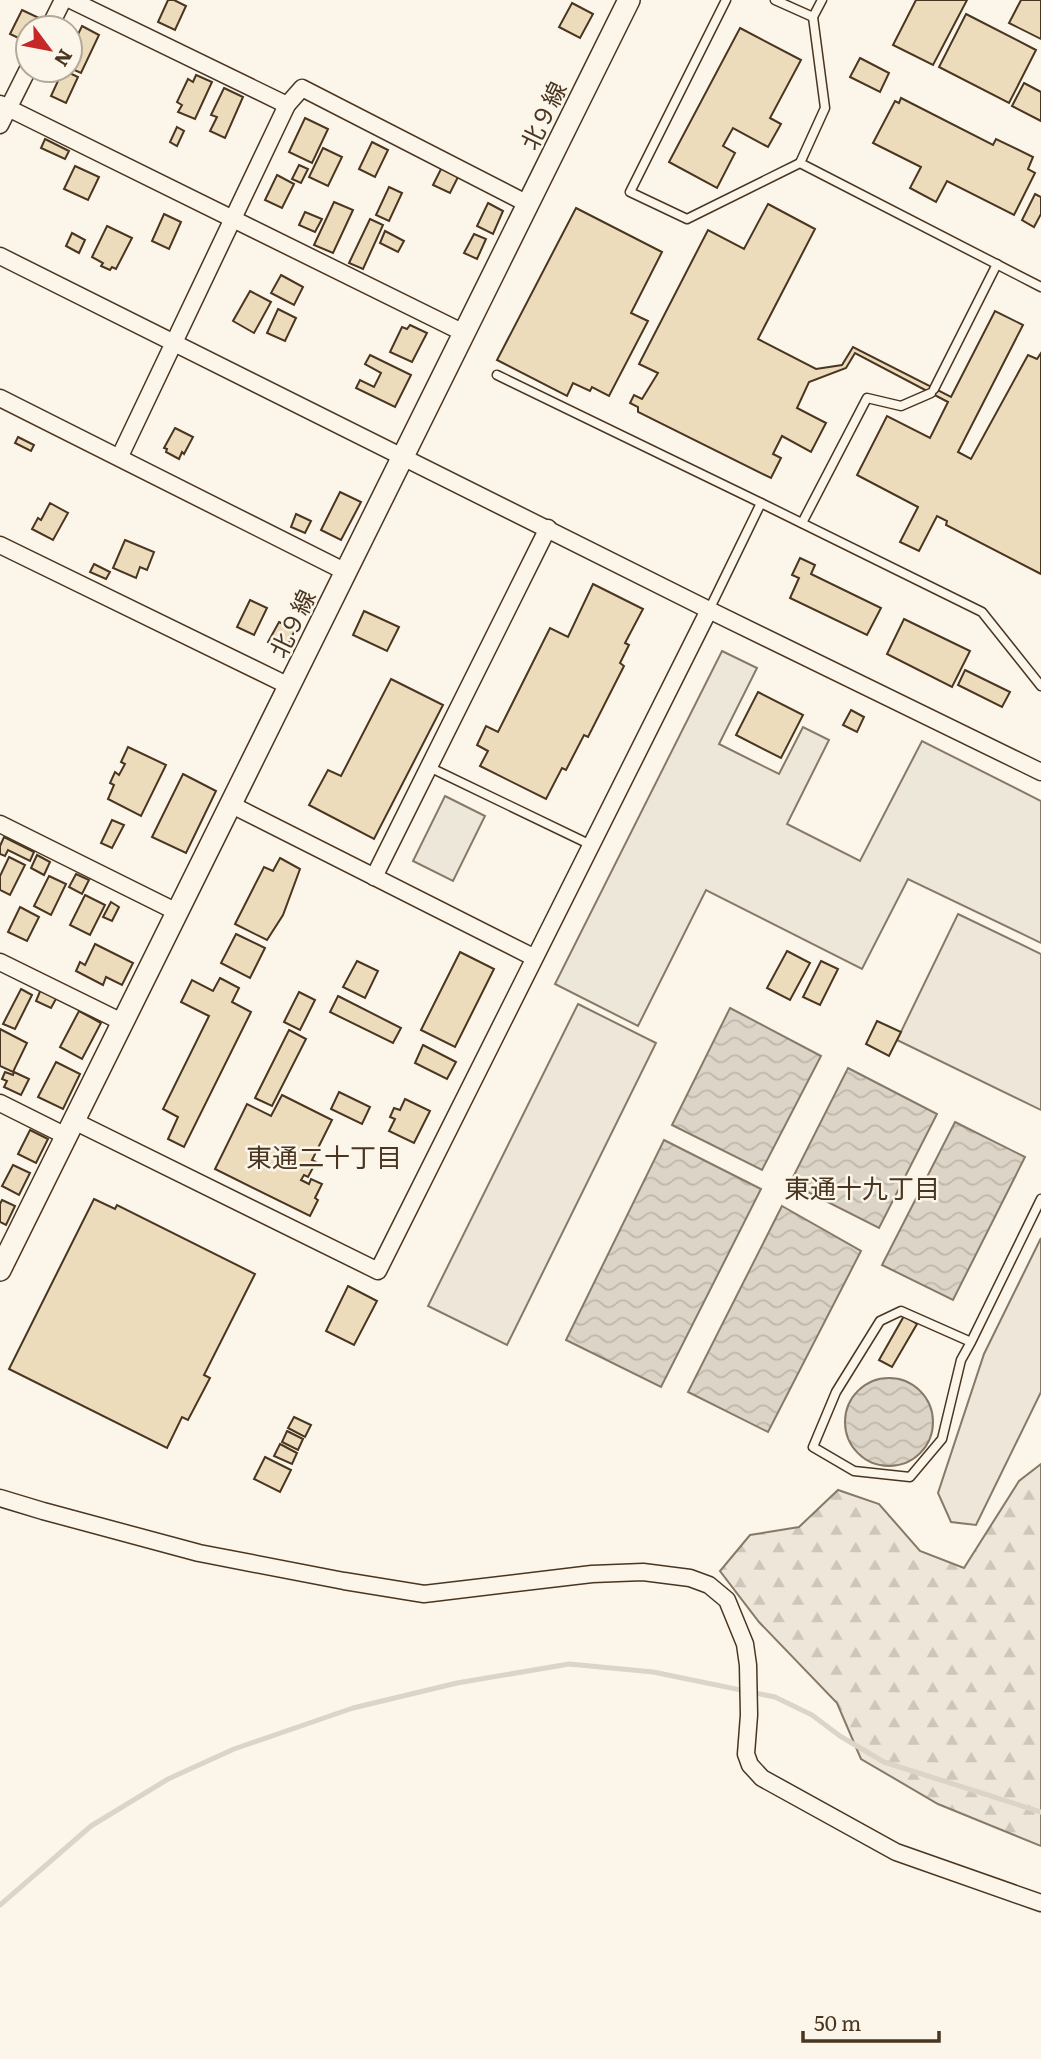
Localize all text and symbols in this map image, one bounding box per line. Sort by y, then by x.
north arrow [14,14,84,84]
text: N [48,44,80,73]
street label: 北９線 [510,75,574,155]
street label: 北９線 [259,583,323,663]
district label: 東通二十丁目 [246,1136,402,1175]
district label: 東通十九丁目 [784,1167,940,1206]
scale bar [803,2000,940,2044]
text: 50 m [814,2006,861,2037]

